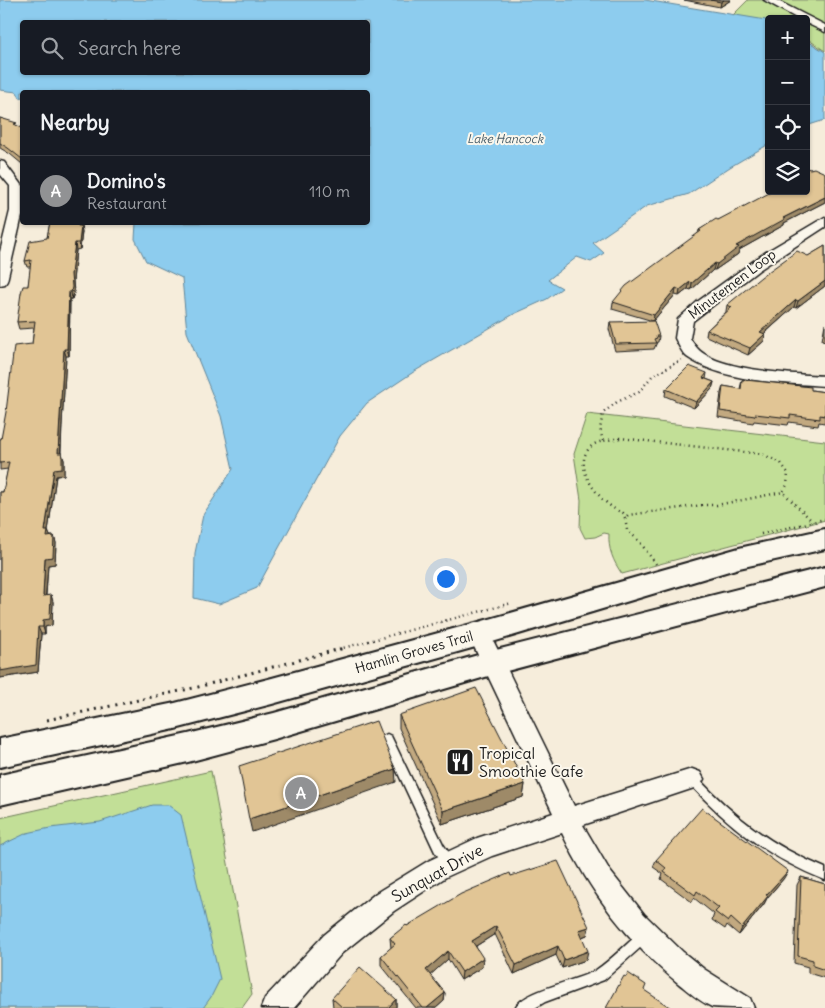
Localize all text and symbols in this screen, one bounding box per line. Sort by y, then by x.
map controls [765,15,810,195]
button: + [765,15,810,60]
search box [20,20,370,75]
icon: search [38,34,66,62]
text: Search here [78,36,181,60]
button: − [765,60,810,105]
button: locate [765,105,810,150]
text: Nearby [40,109,110,136]
water label: Lake Hancock [467,131,544,146]
button: layers [765,150,810,195]
text: Domino's [87,169,166,193]
text: A [51,181,61,201]
text: 110 m [309,181,350,201]
text: Restaurant [87,193,167,213]
street label: Minutemen Loop [685,245,779,323]
your location [433,566,459,592]
street label: Hamlin Groves Trail [353,627,475,677]
place label: Tropical Smoothie Cafe [479,743,583,781]
restaurant icon: Tropical Smoothie Cafe [445,747,475,777]
pin: A [285,774,317,812]
street label: Sunquat Drive [388,840,486,906]

